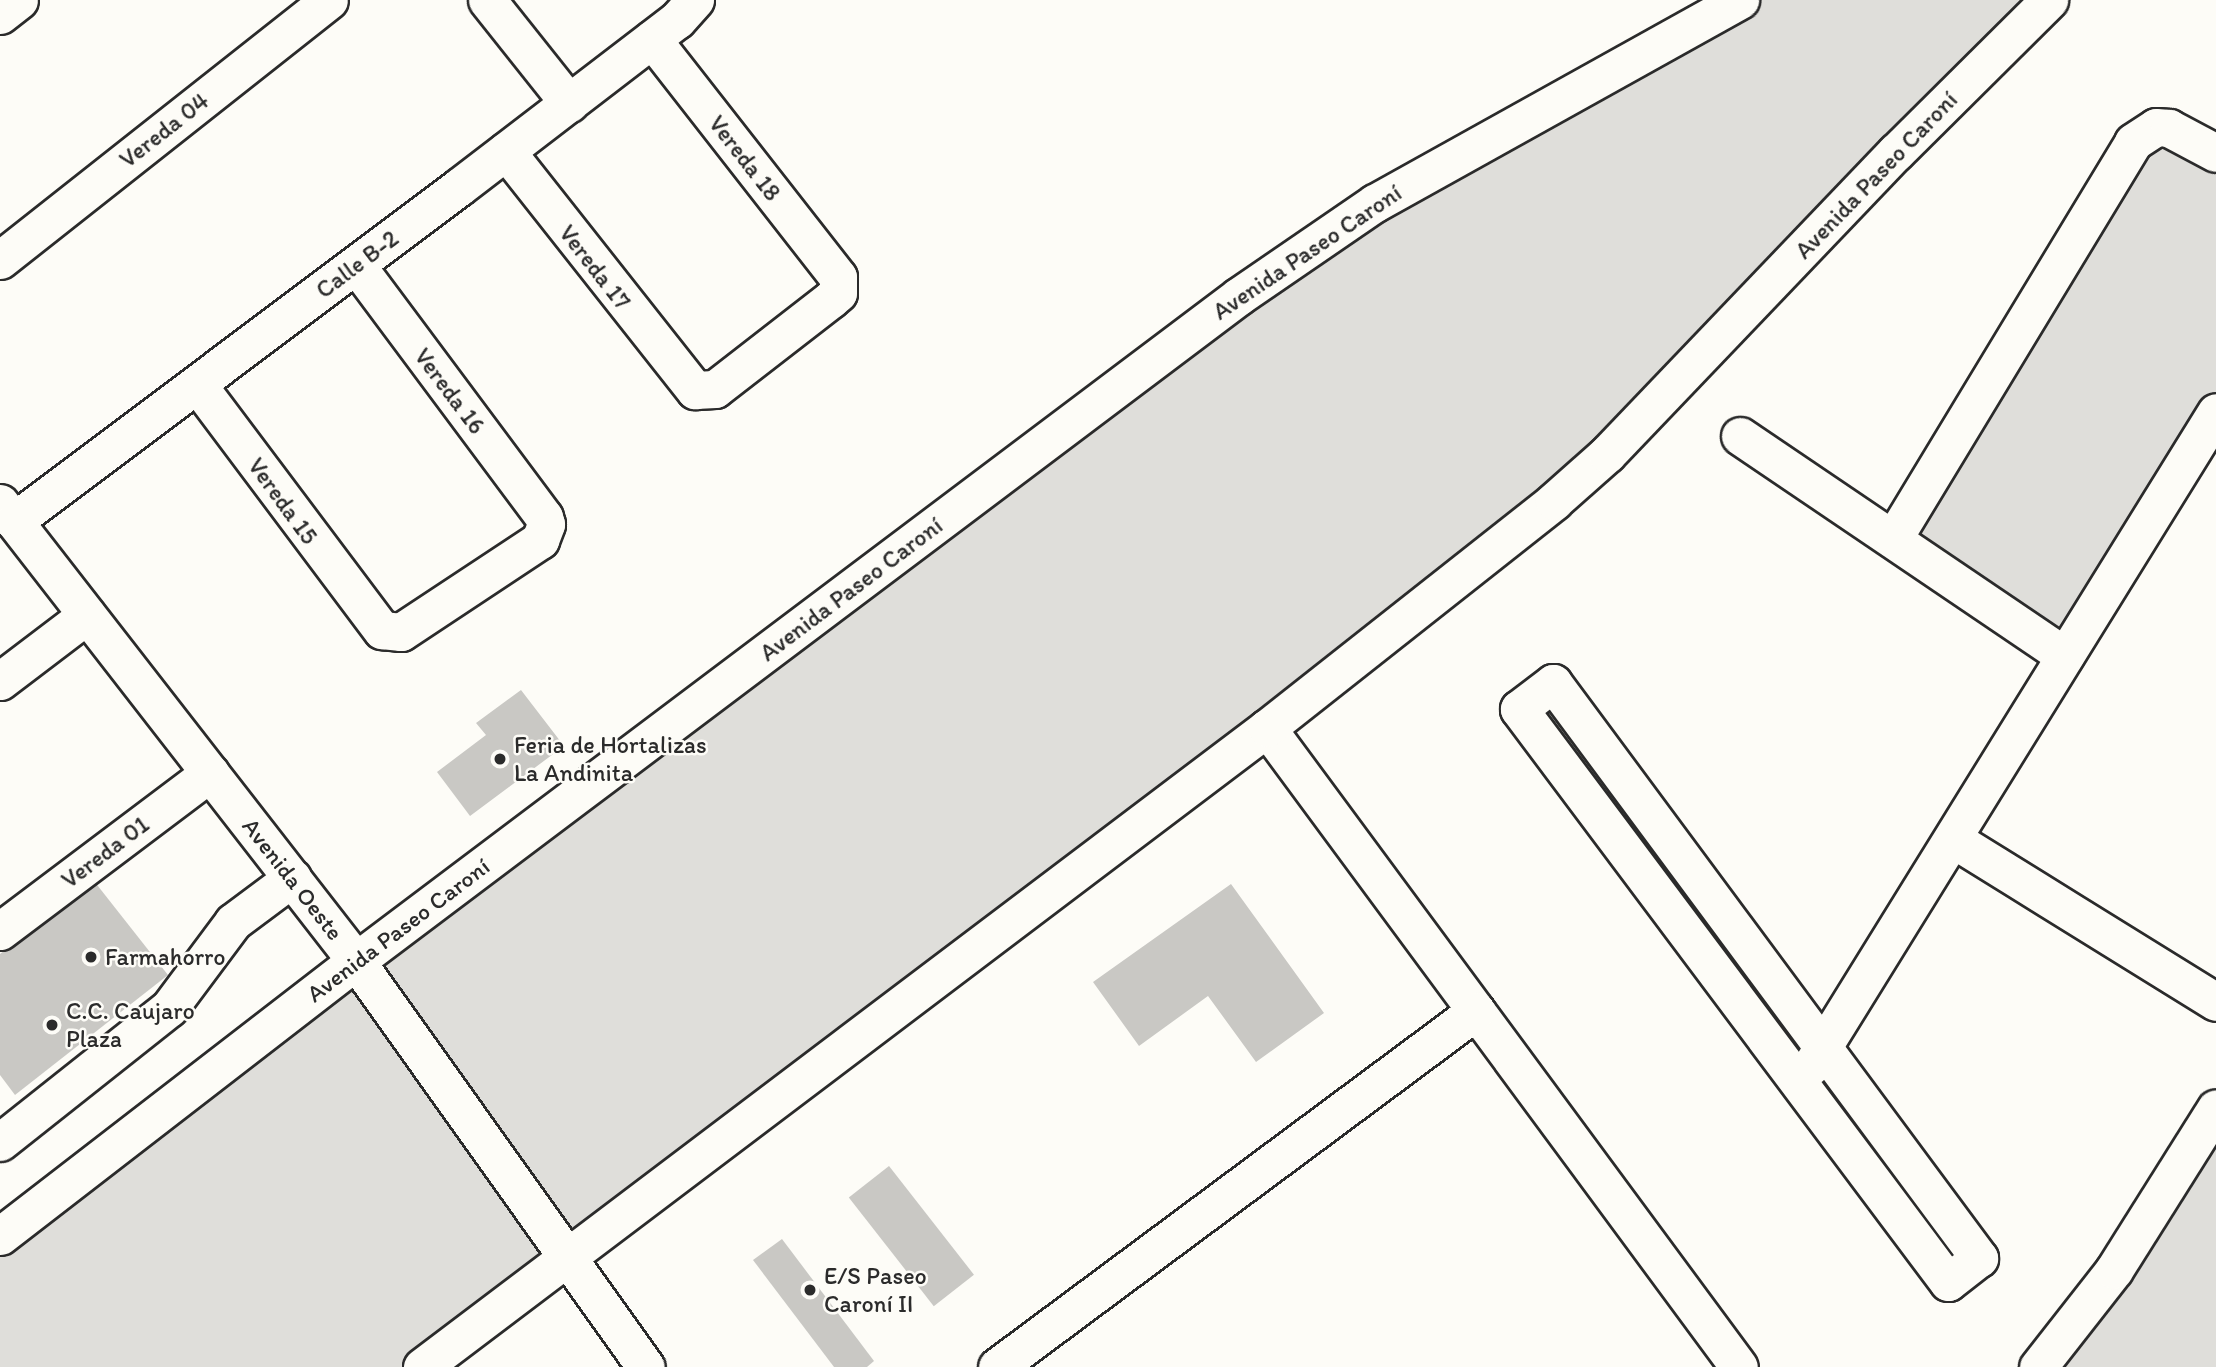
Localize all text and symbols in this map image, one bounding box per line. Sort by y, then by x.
street label: Avenida Paseo Caroní [1789,85,1963,265]
street label: Vereda 04 [114,86,214,174]
street label: Vereda 18 [703,110,787,206]
street label: Avenida Paseo Caroní [1207,178,1407,326]
street label: Vereda 17 [553,219,637,315]
street label: Calle B-2 [310,224,404,304]
street label: Vereda 16 [408,342,492,440]
street label: Vereda 15 [242,452,324,550]
street label: Avenida Paseo Caroní [754,511,948,667]
place label: Feria de Hortalizas La Andinita [514,731,707,787]
marker: Feria de Hortalizas La Andinita [492,751,508,767]
street label: Vereda 01 [56,810,154,894]
street label: Avenida Oeste [236,812,350,946]
street label: Avenida Paseo Caroní [301,852,495,1008]
place label: Farmahorro [105,943,225,971]
marker: Farmahorro [83,949,99,965]
place label: C.C. Caujaro Plaza [66,997,195,1053]
marker: C.C. Caujaro Plaza [44,1017,60,1033]
place label: E/S Paseo Caroní II [824,1262,926,1318]
marker: E/S Paseo Caroní II [802,1282,818,1298]

